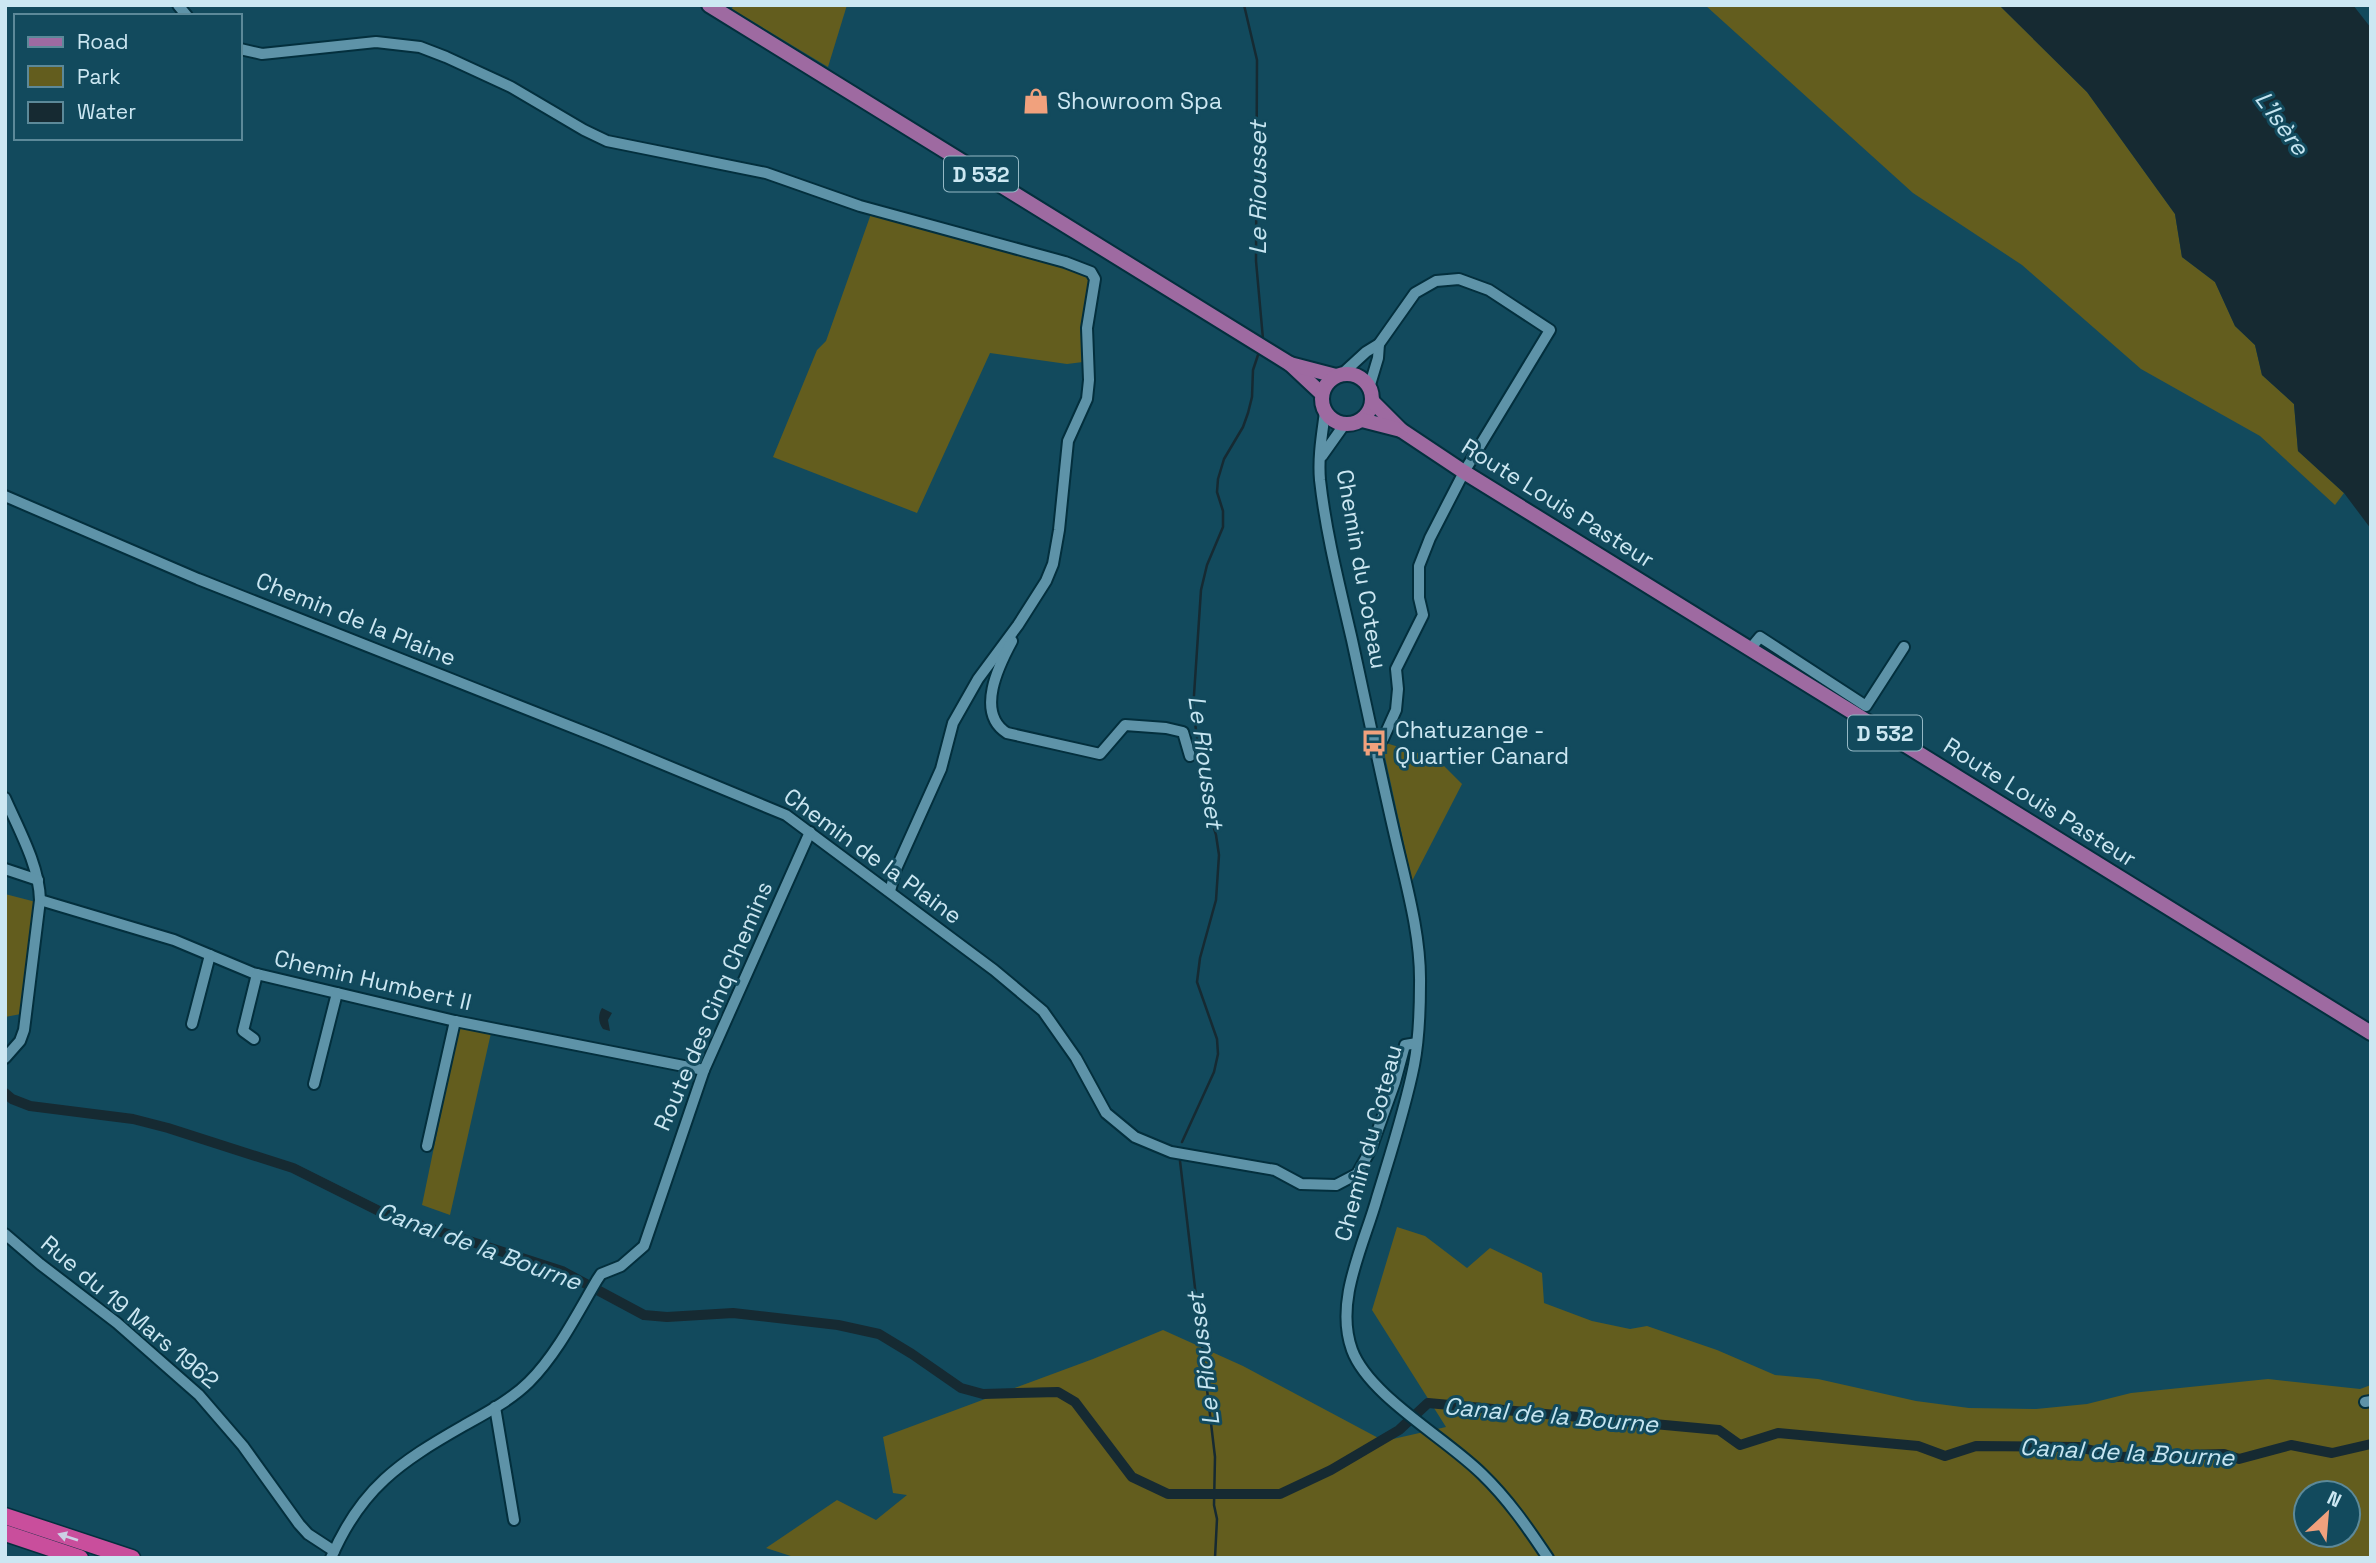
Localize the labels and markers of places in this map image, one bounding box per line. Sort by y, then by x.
shop icon: Showroom Spa [1021,86,1051,116]
place label: Showroom Spa [1057,86,1222,116]
place label: Chatuzange - Quartier Canard [1395,715,1569,771]
bus stop icon: Chatuzange - Quartier Canard [1359,728,1389,758]

